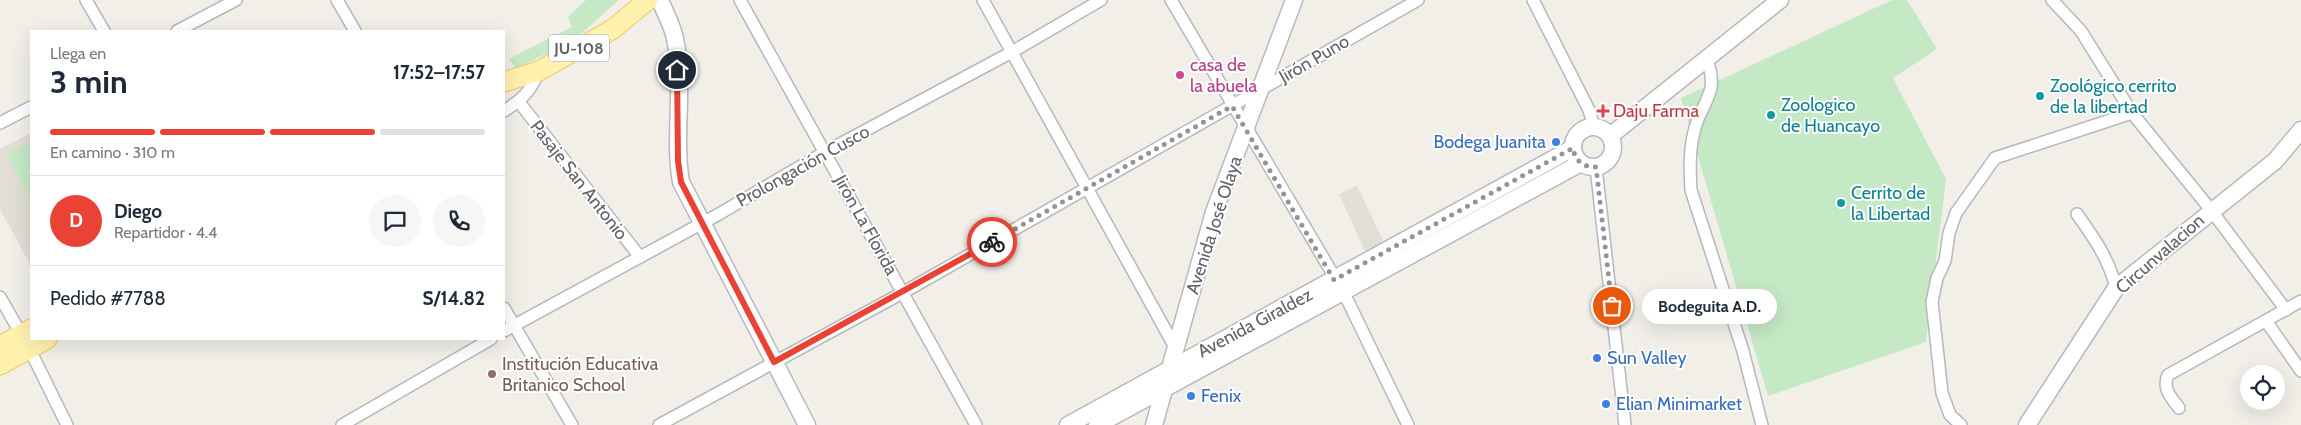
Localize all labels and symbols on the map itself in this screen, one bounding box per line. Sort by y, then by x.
street label: Jirón Puno [1274,30,1353,88]
road number: JU-108 [549,34,609,62]
pin [656,49,698,91]
place label: casa de la abuela [1190,54,1257,97]
marker: casa de la abuela [1174,69,1186,81]
place label: Zoológico cerrito de la libertad [2050,75,2177,118]
marker: Zoológico cerrito de la libertad [2034,90,2046,102]
place label: Zoologico de Huancayo [1781,94,1880,137]
place label: Daju Farma [1613,100,1699,122]
marker: Daju Farma [1597,105,1609,117]
marker: Zoologico de Huancayo [1765,109,1777,121]
street label: Pasaje San Antonio [525,116,633,244]
street label: Prolongación Cusco [733,120,874,212]
place label: Bodega Juanita [1433,131,1546,153]
marker: Bodega Juanita [1550,136,1562,148]
street label: Avenida José Olaya [1181,153,1247,297]
street label: Jirón La Florida [829,170,903,279]
place label: Cerrito de la Libertad [1851,182,1930,225]
marker: Cerrito de la Libertad [1835,197,1847,209]
street label: Circunvalacion [2111,209,2209,299]
courier [967,217,1017,267]
street label: Avenida Giraldez [1194,283,1317,362]
pin [1591,285,1633,327]
callout: Bodeguita A.D. [1642,288,1777,324]
place label: Sun Valley [1607,347,1686,369]
marker: Sun Valley [1591,352,1603,364]
place label: Institución Educativa Britanico School [502,353,659,396]
marker: Institución Educativa Britanico School [486,368,498,380]
place label: Fenix [1201,385,1242,407]
marker: Fenix [1185,390,1197,402]
place label: Elian Minimarket [1616,393,1742,415]
marker: Elian Minimarket [1600,398,1612,410]

